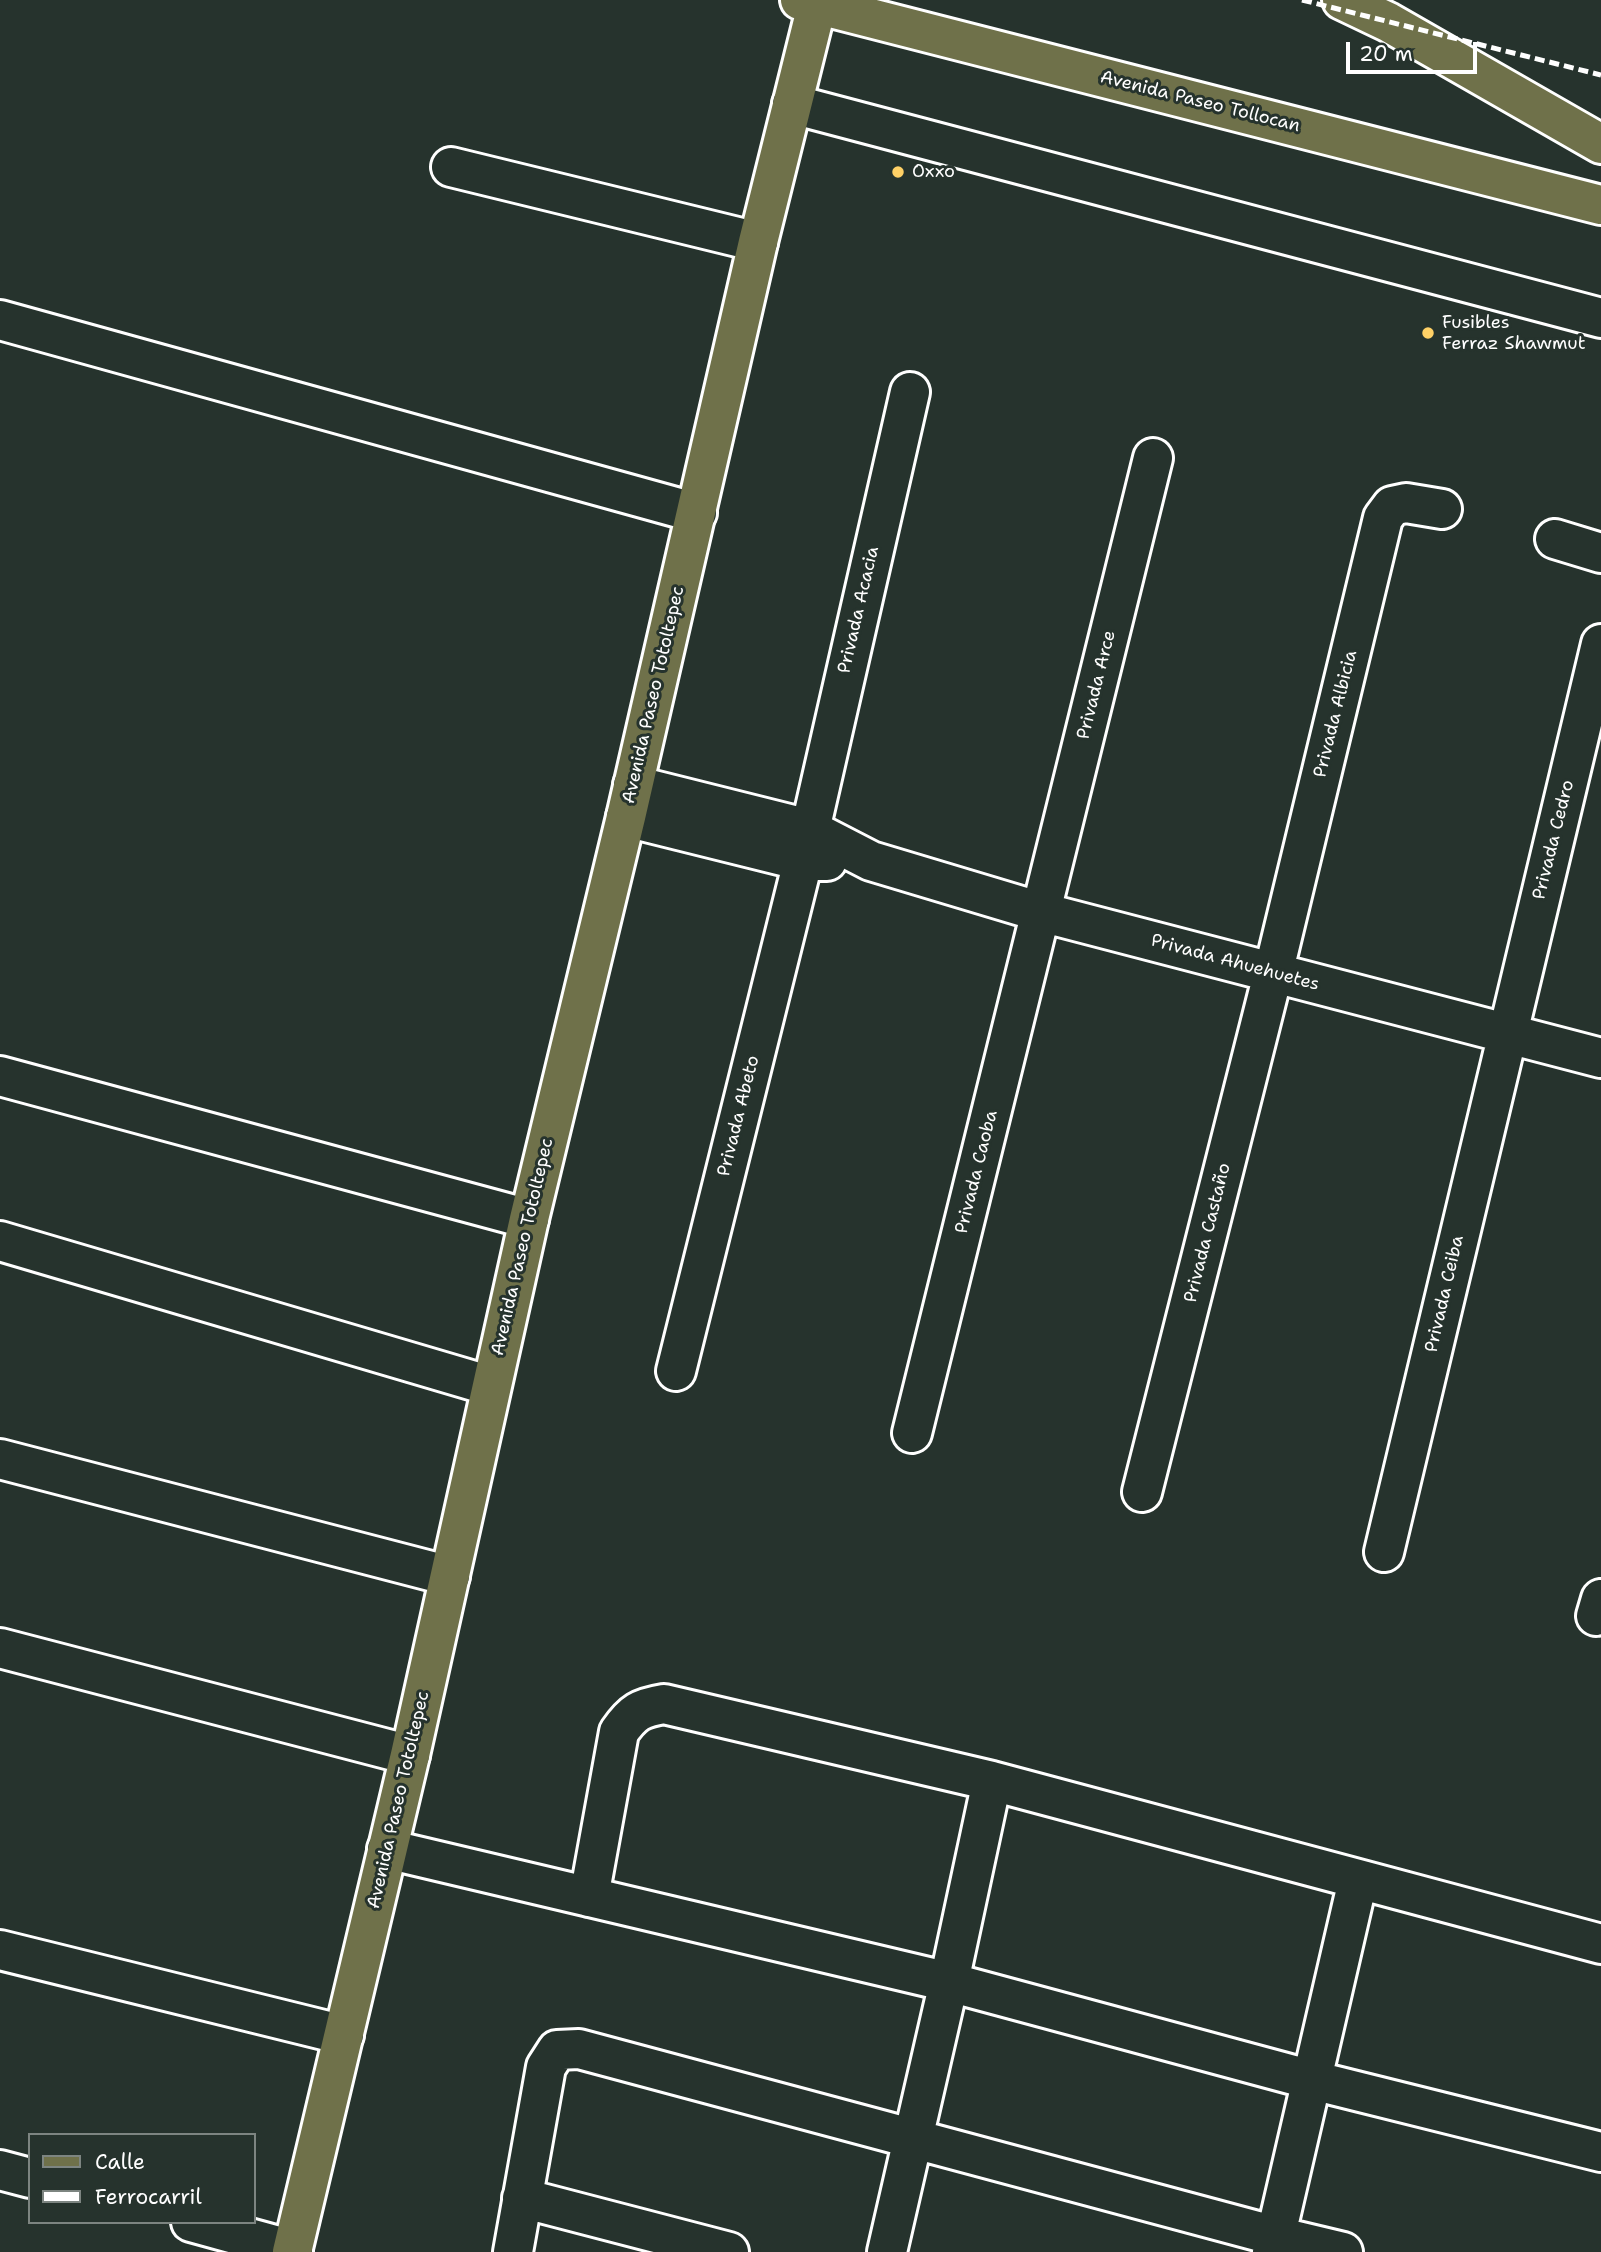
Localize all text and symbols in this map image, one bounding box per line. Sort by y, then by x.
scale bar [1349,28,1480,72]
text: 20 m [1359,40,1413,68]
street label: Avenida Paseo Tollocan [1098,67,1302,137]
place label: Oxxo [912,161,955,183]
marker: Oxxo [890,164,906,180]
place label: Fusibles Ferraz Shawmut [1442,312,1585,354]
marker: Fusibles Ferraz Shawmut [1420,325,1436,341]
street label: Privada Acacia [834,544,884,676]
street label: Avenida Paseo Totoltepec [618,584,690,806]
street label: Privada Arce [1073,628,1121,742]
street label: Privada Albicia [1310,648,1362,780]
street label: Privada Cedro [1529,778,1579,902]
street label: Privada Ahuehuetes [1148,930,1322,996]
street label: Privada Abeto [714,1053,764,1179]
street label: Privada Caoba [951,1108,1003,1236]
street label: Avenida Paseo Totoltepec [487,1136,559,1358]
street label: Privada Castaño [1180,1161,1236,1305]
street label: Privada Ceiba [1421,1233,1469,1355]
street label: Avenida Paseo Totoltepec [363,1689,435,1911]
legend [28,2133,256,2224]
text: Calle [95,2148,145,2176]
text: Ferrocarril [95,2183,202,2211]

